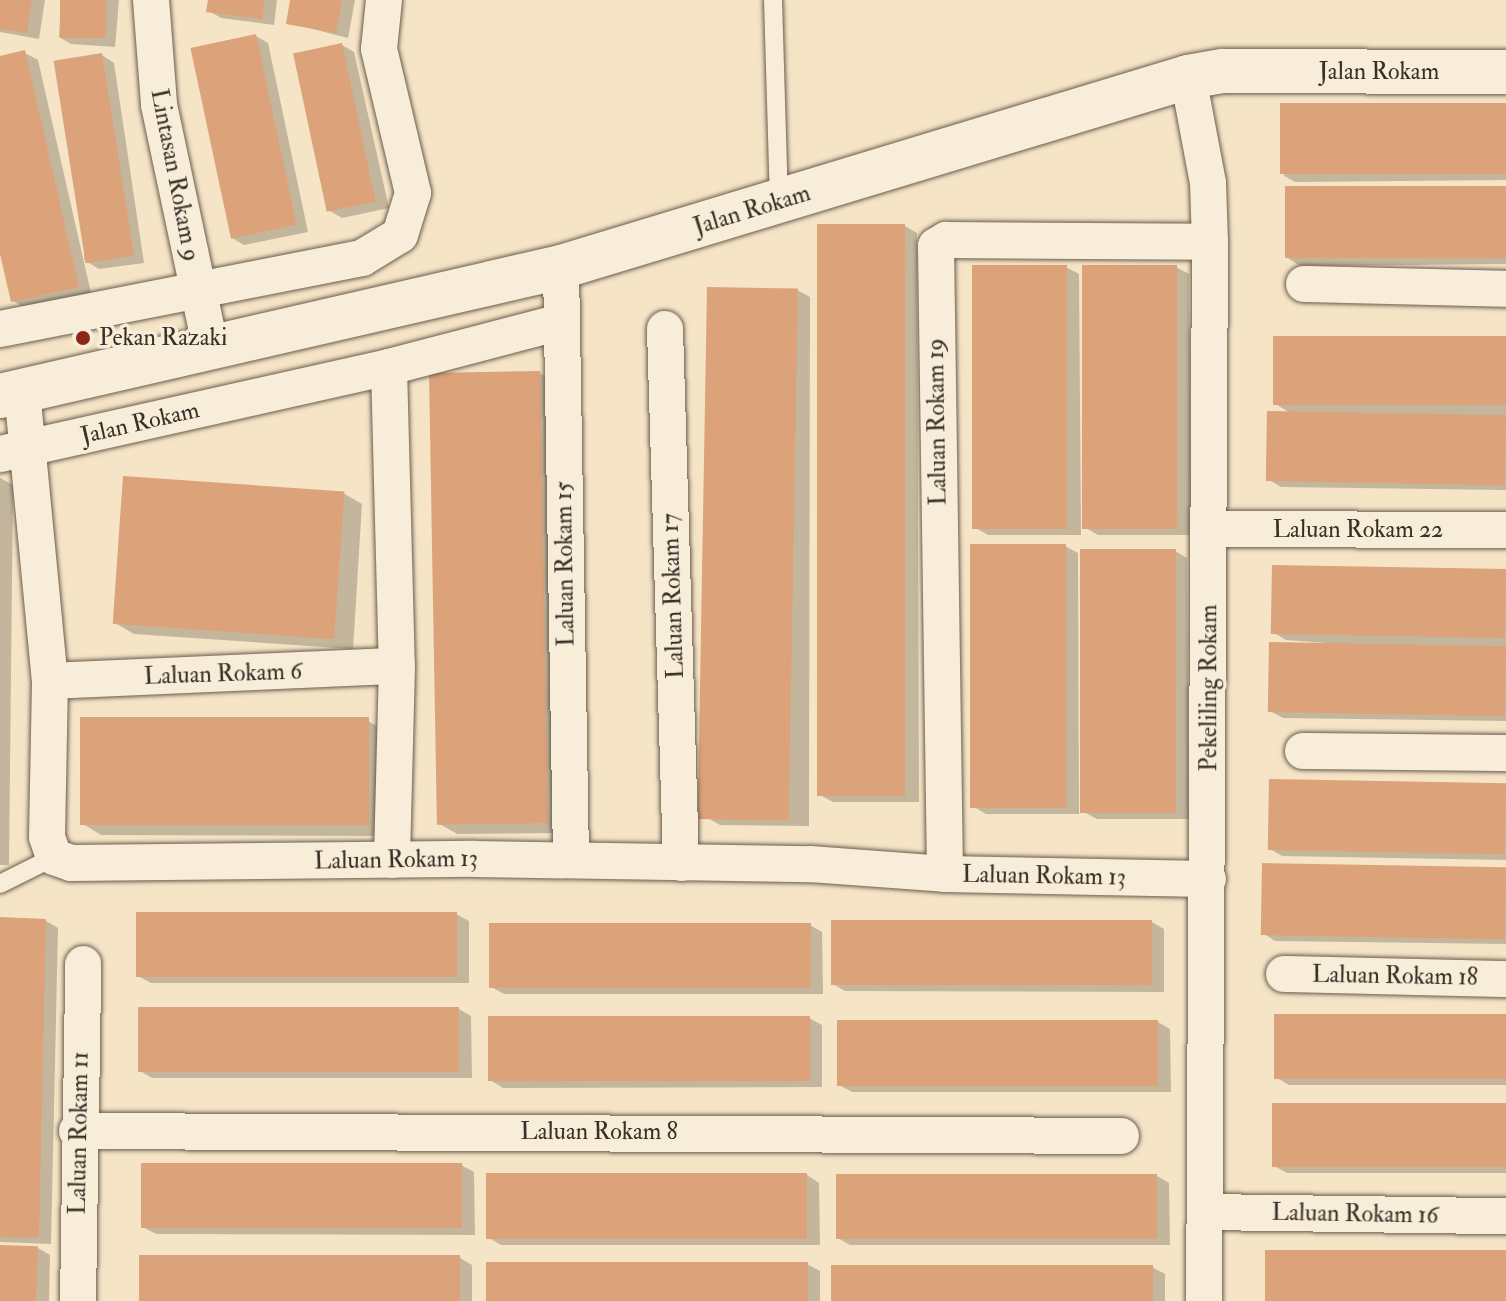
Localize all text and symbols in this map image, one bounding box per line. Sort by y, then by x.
street label: Jalan Rokam [1319,58,1439,86]
street label: Lintasan Rokam 9 [144,87,206,263]
street label: Jalan Rokam [690,179,814,241]
place label: Pekan Razaki [99,324,227,352]
marker: Pekan Razaki [74,329,92,347]
street label: Laluan Rokam 19 [921,338,953,506]
street label: Jalan Rokam [78,395,202,451]
street label: Laluan Rokam 15 [549,481,581,647]
street label: Laluan Rokam 17 [656,513,690,679]
street label: Laluan Rokam 22 [1273,516,1443,544]
street label: Pekeliling Rokam [1195,604,1223,772]
street label: Laluan Rokam 6 [143,657,303,691]
street label: Laluan Rokam 13 [314,844,478,876]
street label: Laluan Rokam 13 [962,860,1126,892]
street label: Laluan Rokam 18 [1312,960,1478,992]
street label: Laluan Rokam 11 [63,1051,95,1215]
street label: Laluan Rokam 8 [520,1118,678,1146]
street label: Laluan Rokam 16 [1271,1198,1439,1230]

